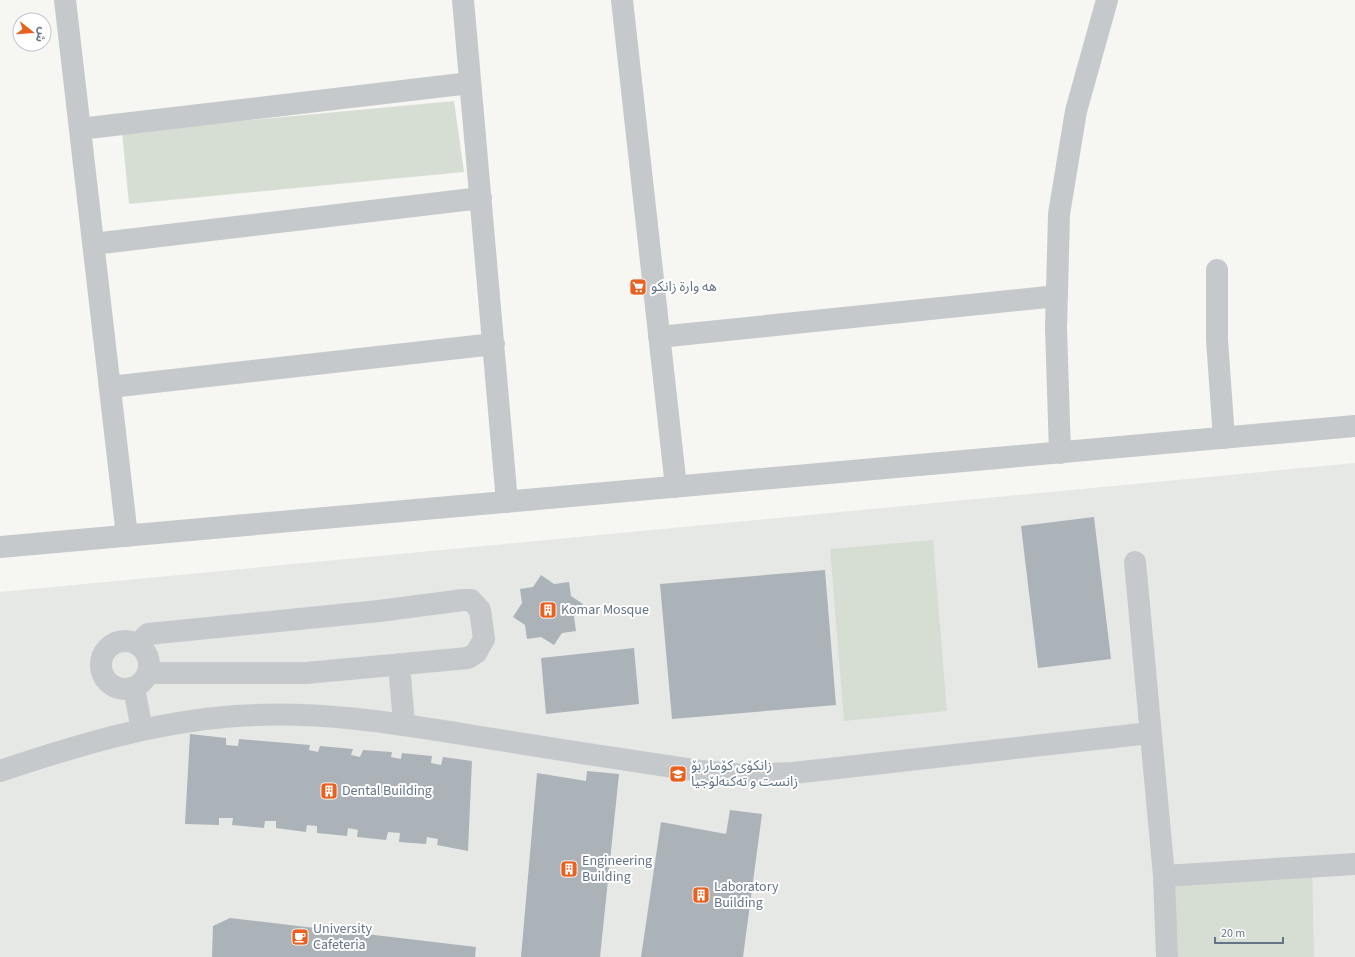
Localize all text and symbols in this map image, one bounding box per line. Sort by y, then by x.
north arrow [12,12,52,52]
text: ش [32,25,50,44]
supermarket icon: هه وارة زانكو [628,277,648,297]
place label: هه وارة زانكو [651,277,717,297]
building icon: Komar Mosque [538,600,558,620]
place label: Komar Mosque [561,600,649,620]
place label: زانکۆی کۆمار بۆ زانست و تەکنەلۆجیا [691,756,798,792]
school or university icon: زانکۆی کۆمار بۆ زانست و تەکنەلۆجیا [668,764,688,784]
building icon: Dental Building [319,781,339,801]
place label: Dental Building [342,781,432,801]
place label: Engineering Building [582,851,652,887]
building icon: Engineering Building [559,859,579,879]
place label: Laboratory Building [714,877,779,913]
building icon: Laboratory Building [691,885,711,905]
place label: University Cafeteria [313,919,372,955]
scale bar [1215,919,1283,945]
text: 20 m [1221,925,1245,942]
cafe icon: University Cafeteria [290,927,310,947]

